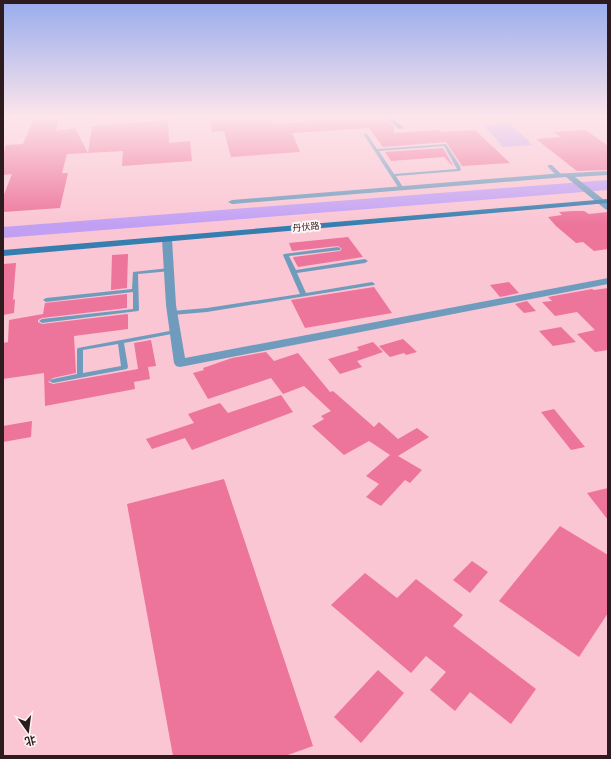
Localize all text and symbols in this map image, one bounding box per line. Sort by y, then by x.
street label: 丹伏路 [292,220,320,233]
north arrow [8,711,48,751]
text: 北 [23,733,37,749]

